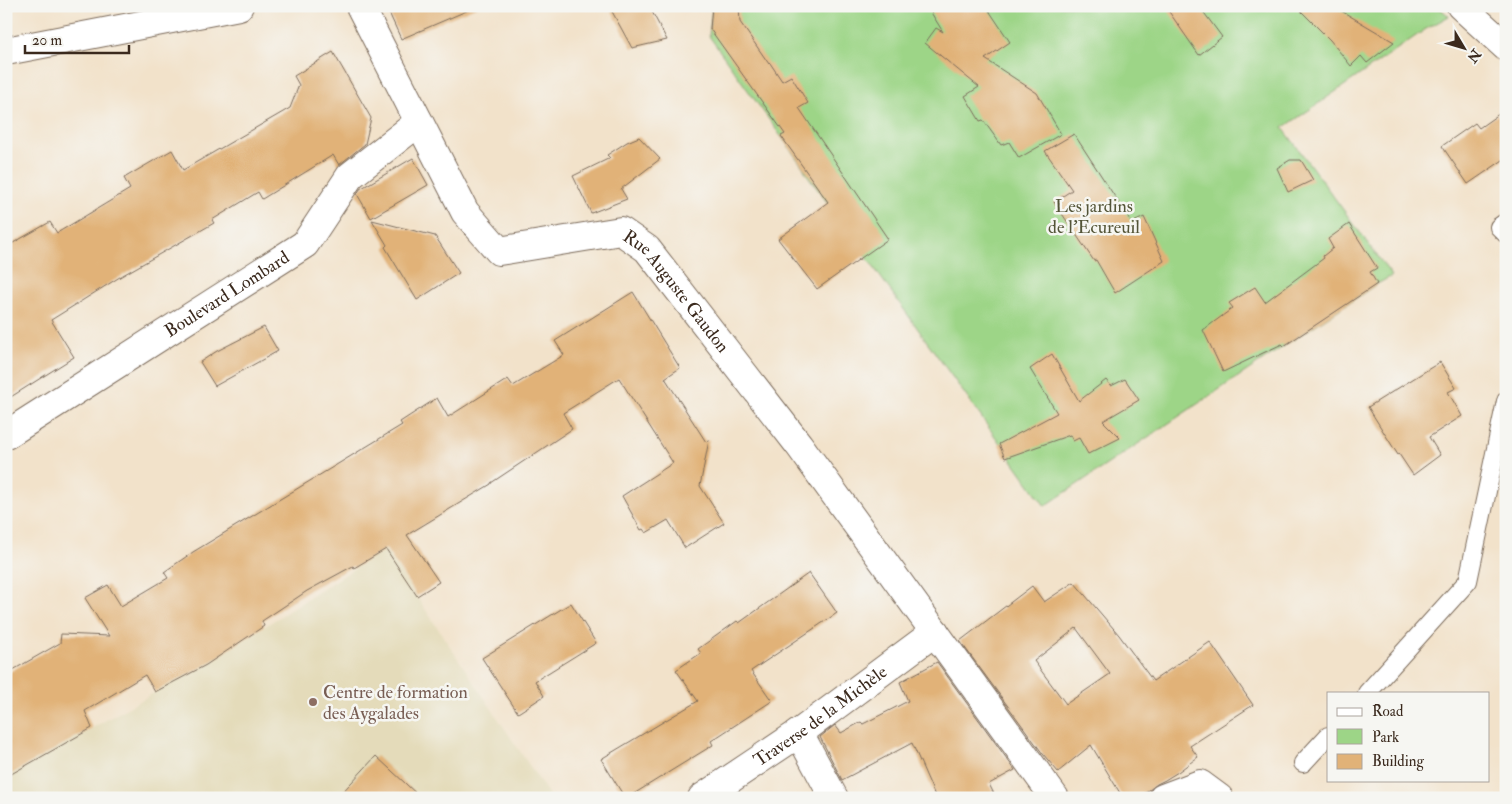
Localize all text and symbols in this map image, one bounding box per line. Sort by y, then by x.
scale bar [25,22,129,54]
north arrow [1440,22,1490,72]
text: 20 m [32,31,62,50]
text: N [1463,45,1485,66]
park label: Les jardins de l'Ecureuil [1048,195,1140,239]
street label: Rue Auguste Gaudon [619,225,735,357]
street label: Boulevard Lombard [160,246,294,342]
street label: Traverse de la Michèle [749,660,892,772]
place label: Centre de formation des Aygalades [323,681,468,725]
legend [1327,692,1490,782]
marker: Centre de formation des Aygalades [307,696,319,708]
text: Road [1372,702,1404,721]
text: Park [1372,728,1399,747]
text: Building [1372,752,1424,771]

